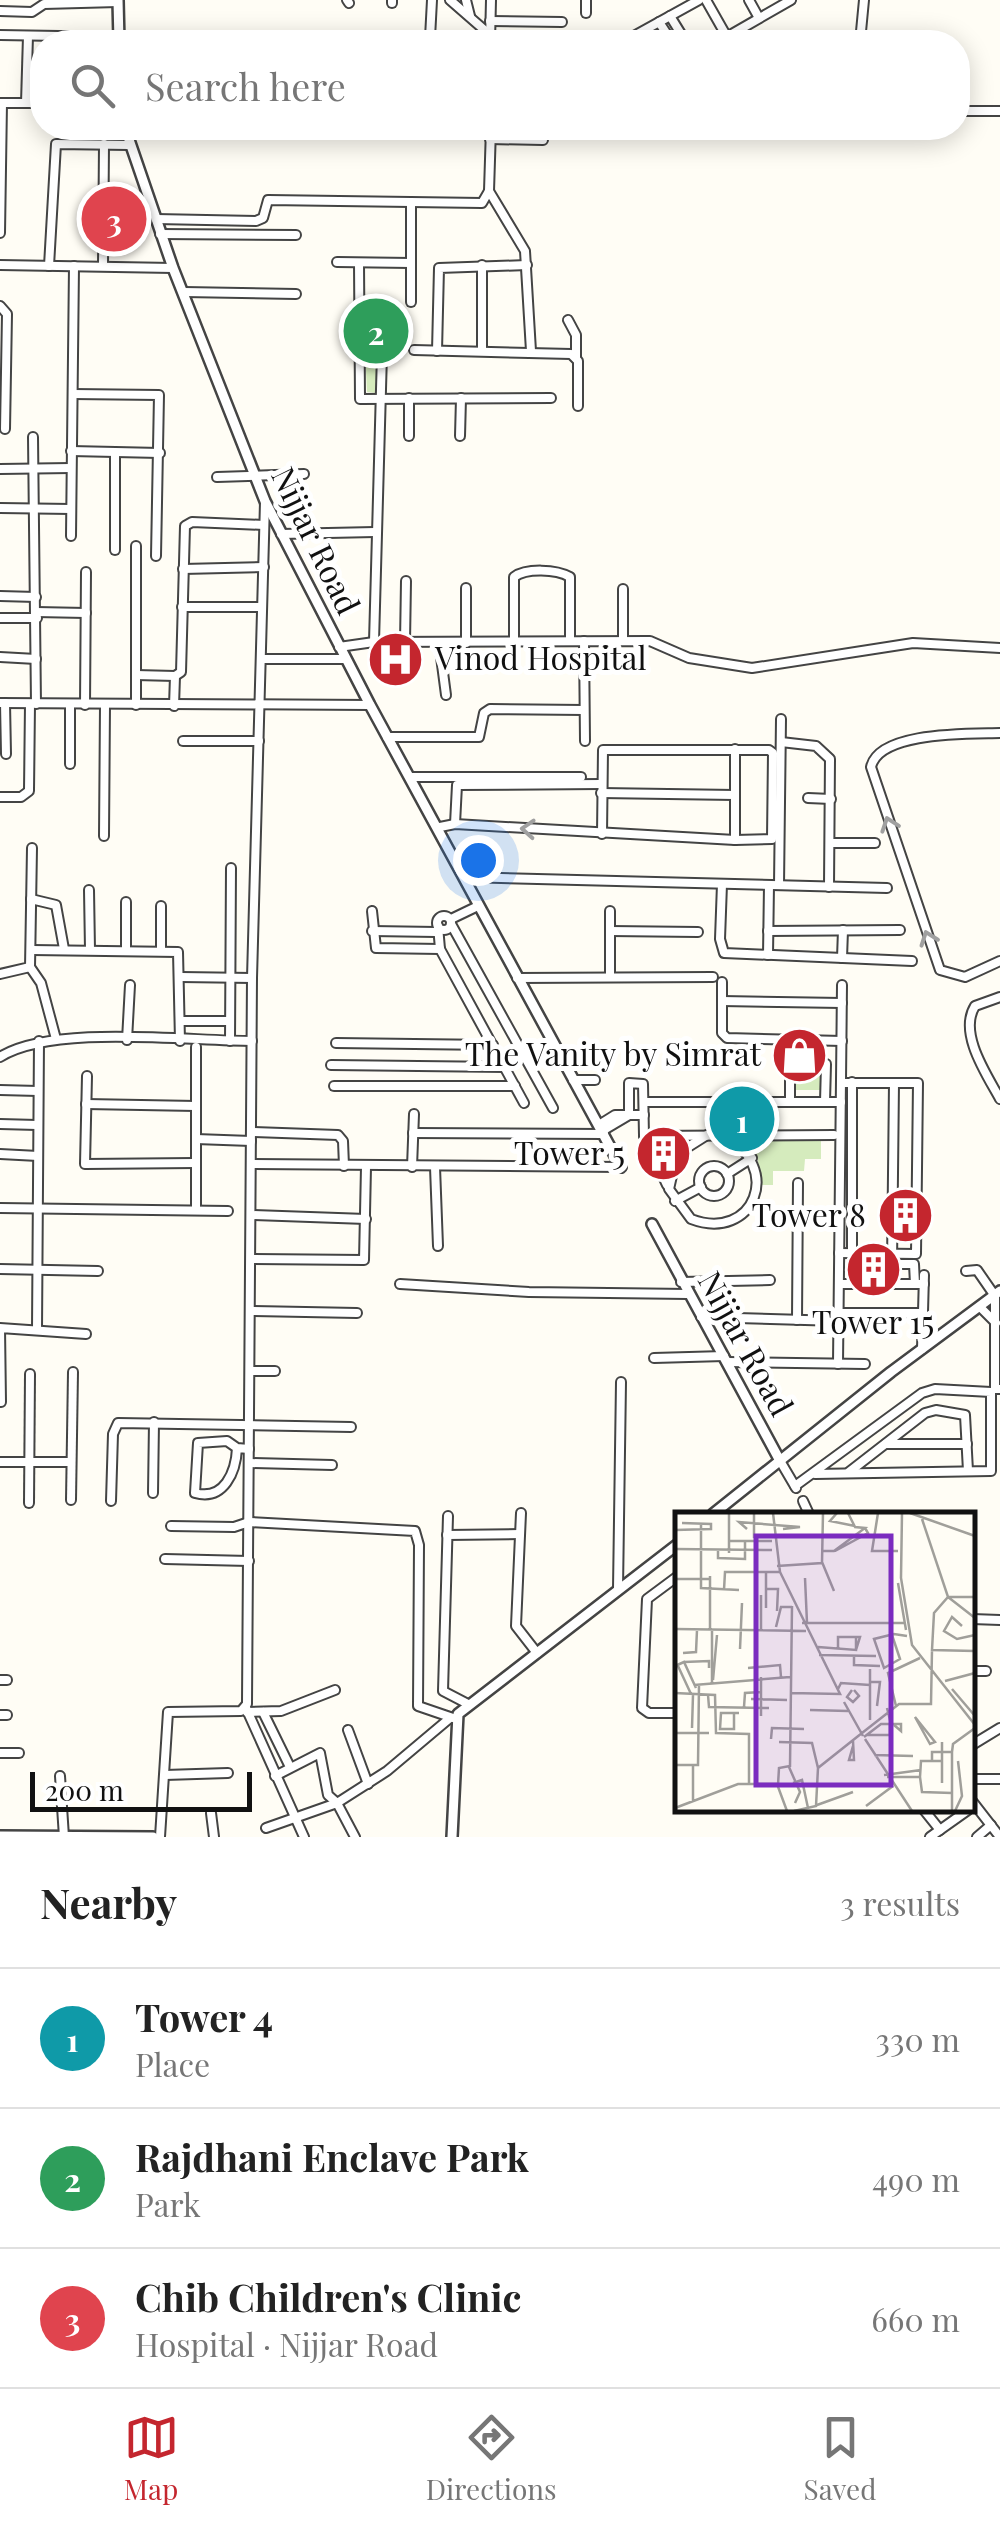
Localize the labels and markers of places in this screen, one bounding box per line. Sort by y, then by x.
pin: 3 [82,182,146,256]
pin: 2 [344,294,408,368]
hospital icon: Vinod Hospital [366,629,426,689]
place label: Vinod Hospital [434,635,647,678]
shop icon: The Vanity by Simrat [770,1025,830,1085]
place label: The Vanity by Simrat [465,1031,762,1074]
pin: 1 [710,1082,774,1156]
building icon: Tower 5 [634,1124,694,1184]
place label: Tower 5 [514,1130,625,1173]
building icon: Tower 8 [875,1186,935,1246]
place label: Tower 8 [751,1192,866,1235]
building icon: Tower 15 [843,1239,903,1299]
place label: Tower 15 [812,1299,934,1342]

